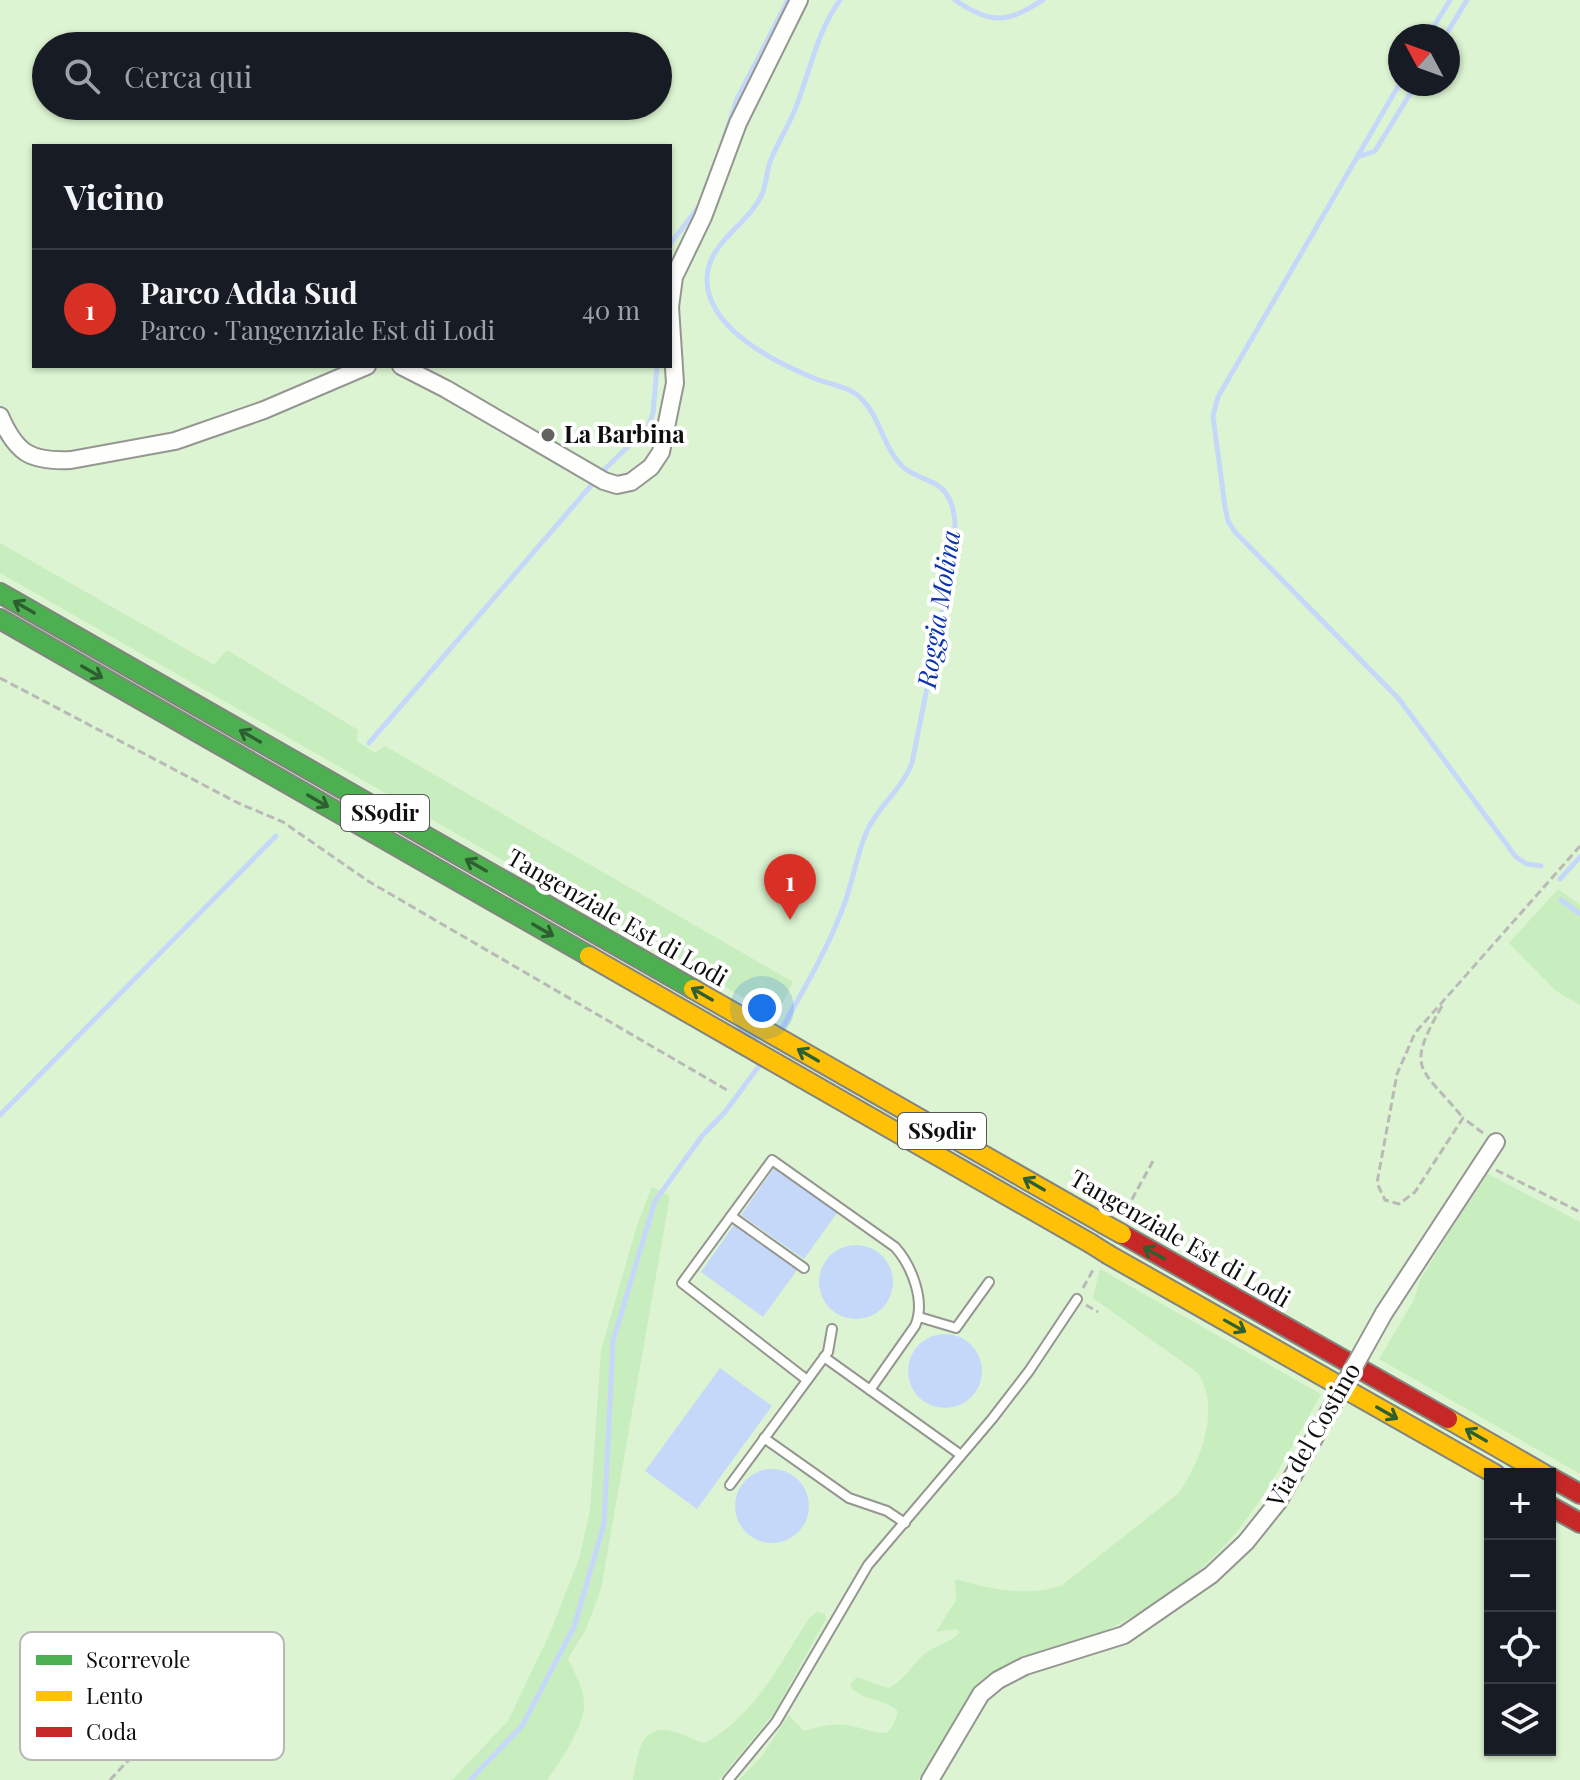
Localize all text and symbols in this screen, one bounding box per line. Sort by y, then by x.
north arrow [1388,24,1460,96]
search box [32,32,672,120]
icon: search [60,54,104,98]
text: Cerca qui [124,56,252,96]
text: Vicino [64,173,164,219]
text: Parco Adda Sud [140,272,358,312]
text: 1 [85,292,95,327]
text: 40 m [582,292,640,327]
text: Parco · Tangenziale Est di Lodi [140,312,495,347]
place label: La Barbina [564,417,685,449]
marker: La Barbina [539,426,557,444]
water label: Roggia Molina [908,527,967,691]
one-way arrow [13,599,37,614]
one-way arrow [80,664,103,680]
one-way arrow [239,728,262,744]
one-way arrow [305,794,329,809]
road number: SS9dir [341,795,429,831]
street label: Tangenziale Est di Lodi [502,840,734,992]
pin: 1 [764,854,816,920]
one-way arrow [465,857,488,873]
one-way arrow [531,922,554,938]
one-way arrow [690,986,714,1001]
your location [742,988,782,1028]
one-way arrow [797,1047,821,1062]
road number: SS9dir [898,1113,986,1149]
street label: Tangenziale Est di Lodi [1065,1161,1297,1313]
one-way arrow [1023,1176,1046,1192]
one-way arrow [1143,1245,1166,1261]
one-way arrow [1222,1319,1246,1334]
street label: Via del Costino [1258,1356,1366,1513]
one-way arrow [1375,1405,1398,1421]
one-way arrow [1465,1427,1489,1442]
map controls [1484,1468,1556,1756]
button: + [1484,1468,1556,1540]
button: − [1484,1540,1556,1612]
button: locate [1484,1612,1556,1684]
legend [20,1632,284,1760]
text: Scorrevole [86,1644,190,1674]
text: Lento [86,1680,143,1710]
button: layers [1484,1684,1556,1756]
text: Coda [86,1716,137,1746]

